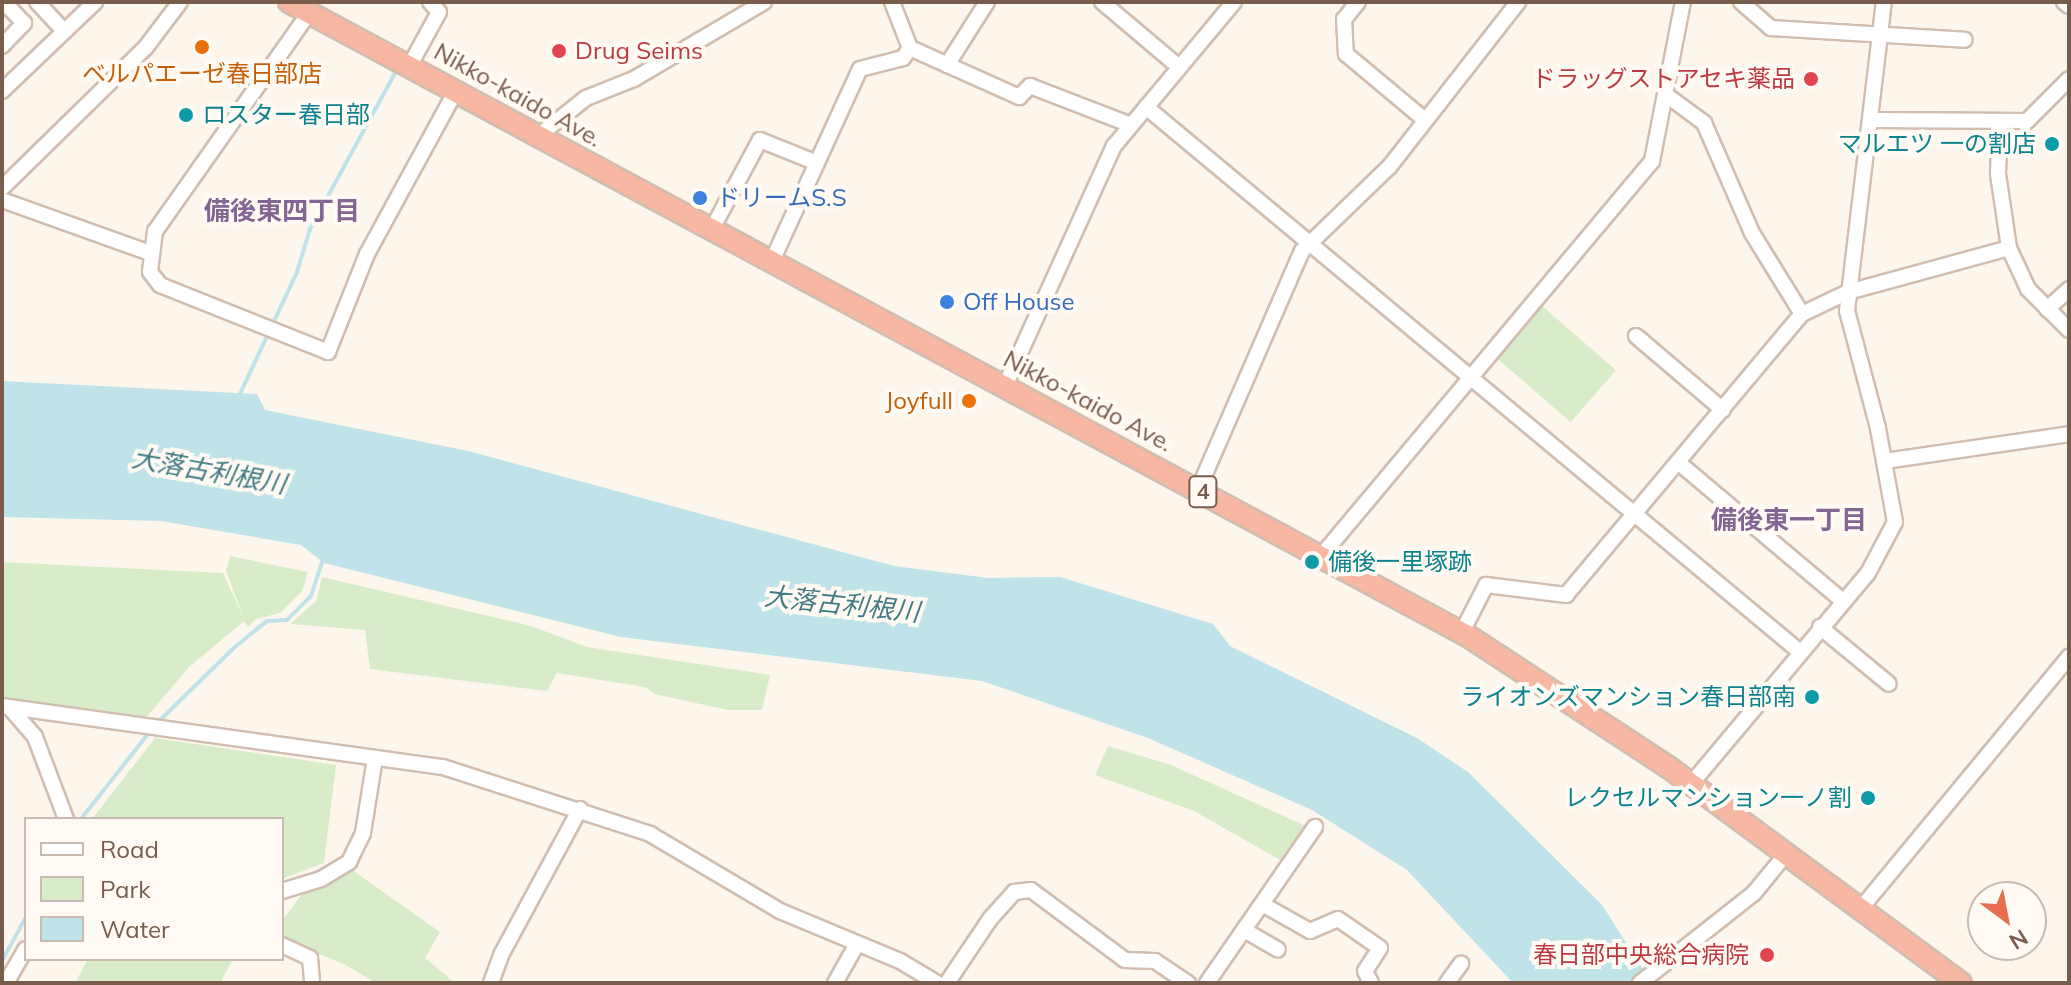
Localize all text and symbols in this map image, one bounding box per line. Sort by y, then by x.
street label: Nikko-kaido Ave. [429,37,607,153]
place label: Drug Seims [575,37,703,65]
marker: ベルパエーゼ春日部店 [193,38,211,56]
marker: Drug Seims [550,42,568,60]
place label: ベルパエーゼ春日部店 [82,60,322,88]
place label: ドラッグストアセキ薬品 [1531,65,1795,93]
marker: ドラッグストアセキ薬品 [1802,70,1820,88]
place label: ロスター春日部 [202,101,370,129]
marker: ロスター春日部 [177,106,195,124]
place label: マルエツ 一の割店 [1838,130,2036,158]
marker: マルエツ 一の割店 [2043,135,2061,153]
place label: ドリームS.S [716,184,847,212]
marker: ドリームS.S [691,189,709,207]
district label: 備後東四丁目 [204,195,360,227]
place label: Off House [963,288,1075,316]
marker: Off House [938,293,956,311]
street label: Nikko-kaido Ave. [999,344,1177,458]
place label: Joyfull [885,387,953,415]
marker: Joyfull [960,392,978,410]
water label: 大落古利根川 [129,442,289,500]
road number: 4 [1187,474,1219,510]
district label: 備後東一丁目 [1711,504,1867,536]
place label: 備後一里塚跡 [1328,548,1472,576]
marker: 備後一里塚跡 [1303,553,1321,571]
water label: 大落古利根川 [763,580,921,628]
place label: ライオンズマンション春日部南 [1460,683,1796,711]
marker: ライオンズマンション春日部南 [1803,688,1821,706]
place label: レクセルマンション一ノ割 [1564,784,1852,812]
marker: レクセルマンション一ノ割 [1859,789,1877,807]
legend [24,817,284,961]
text: Road [100,834,159,864]
text: Park [100,874,151,904]
north arrow [1967,881,2047,961]
text: Water [100,914,170,944]
text: N [2004,923,2033,956]
place label: 春日部中央総合病院 [1533,941,1749,969]
marker: 春日部中央総合病院 [1756,944,1778,966]

